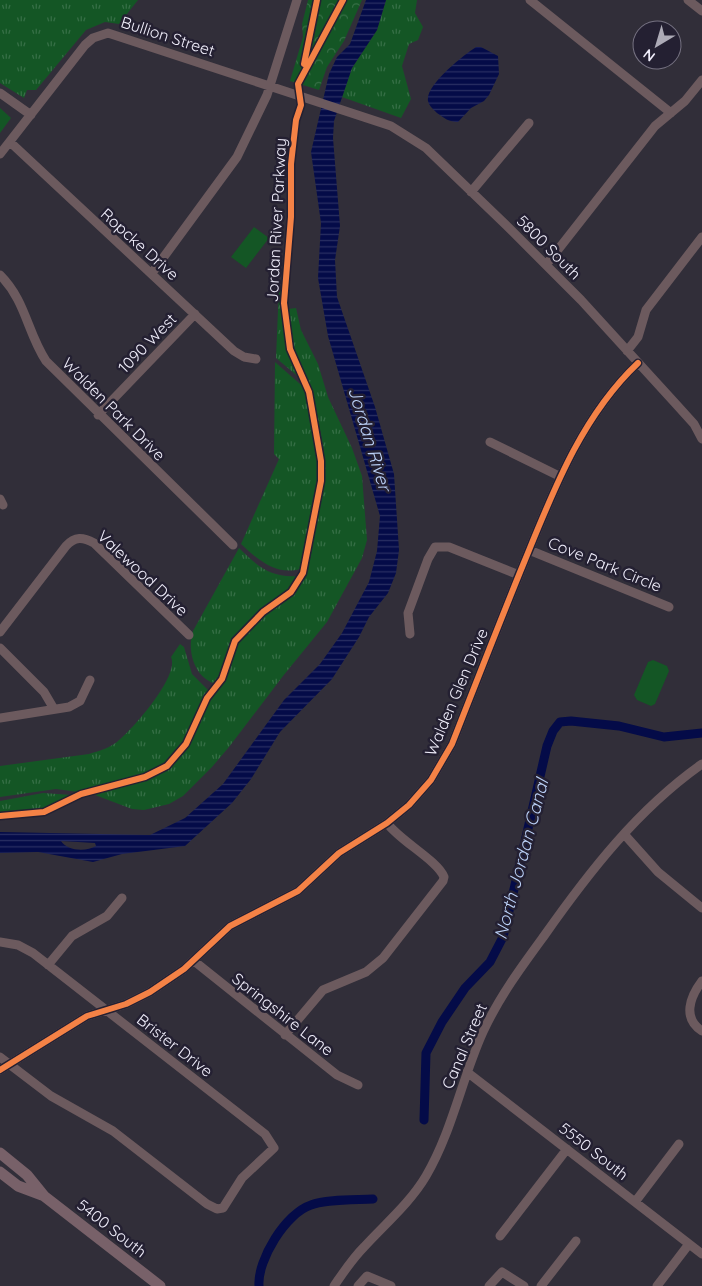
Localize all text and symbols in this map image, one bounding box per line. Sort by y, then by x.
street label: Bullion Street [119,11,217,61]
north arrow [632,20,682,70]
text: N [639,45,659,66]
street label: Jordan River Parkway [262,137,290,303]
street label: Ropcke Drive [97,204,183,284]
street label: 5800 South [513,211,585,283]
street label: 1090 West [114,309,180,377]
street label: Walden Park Drive [58,353,170,465]
water label: Jordan River [343,384,397,496]
street label: Valewood Drive [94,526,192,620]
street label: Cove Park Circle [545,532,665,596]
street label: Walden Glen Drive [420,625,492,759]
water label: North Jordan Canal [489,774,554,942]
street label: Springshire Lane [228,968,338,1060]
street label: Canal Street [437,1000,491,1092]
street label: Brister Drive [133,1009,217,1081]
street label: 5550 South [555,1118,633,1184]
street label: 5400 South [73,1195,151,1261]

